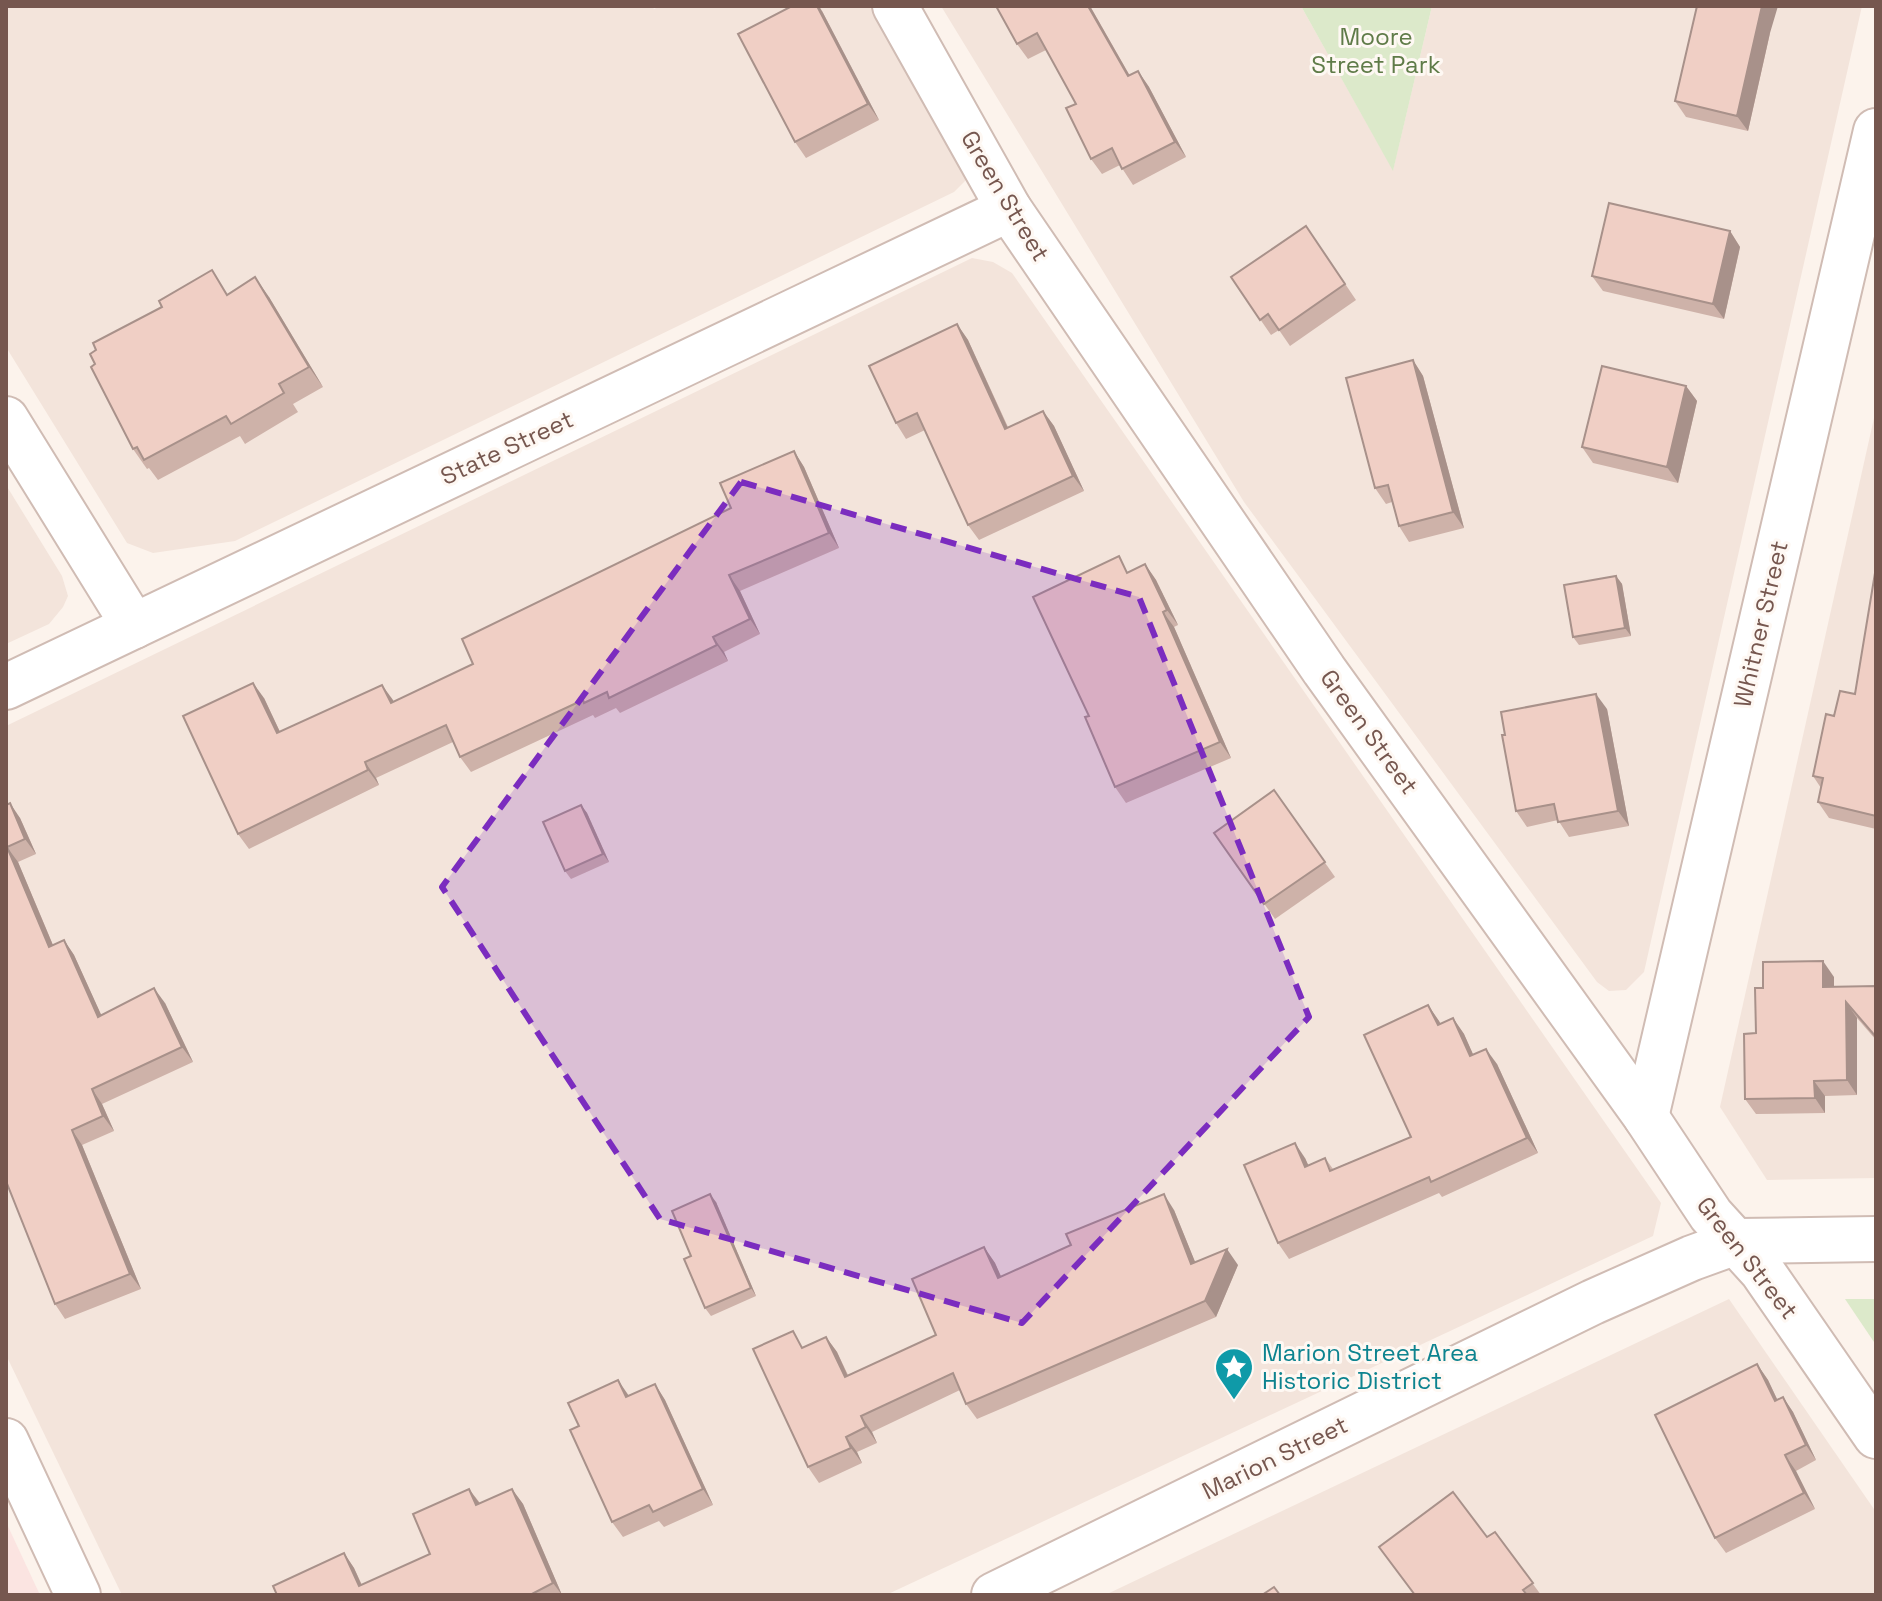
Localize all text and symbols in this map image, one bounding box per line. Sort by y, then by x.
park label: Moore Street Park [1311,21,1441,80]
street label: Green Street [954,125,1057,267]
street label: State Street [435,403,578,492]
street label: Whitner Street [1726,538,1795,710]
street label: Green Street [1314,663,1425,800]
street label: Green Street [1690,1190,1805,1325]
place label: Marion Street Area Historic District [1262,1337,1478,1396]
place icon: Marion Street Area Historic District [1213,1346,1255,1401]
street label: Marion Street [1197,1409,1353,1506]

